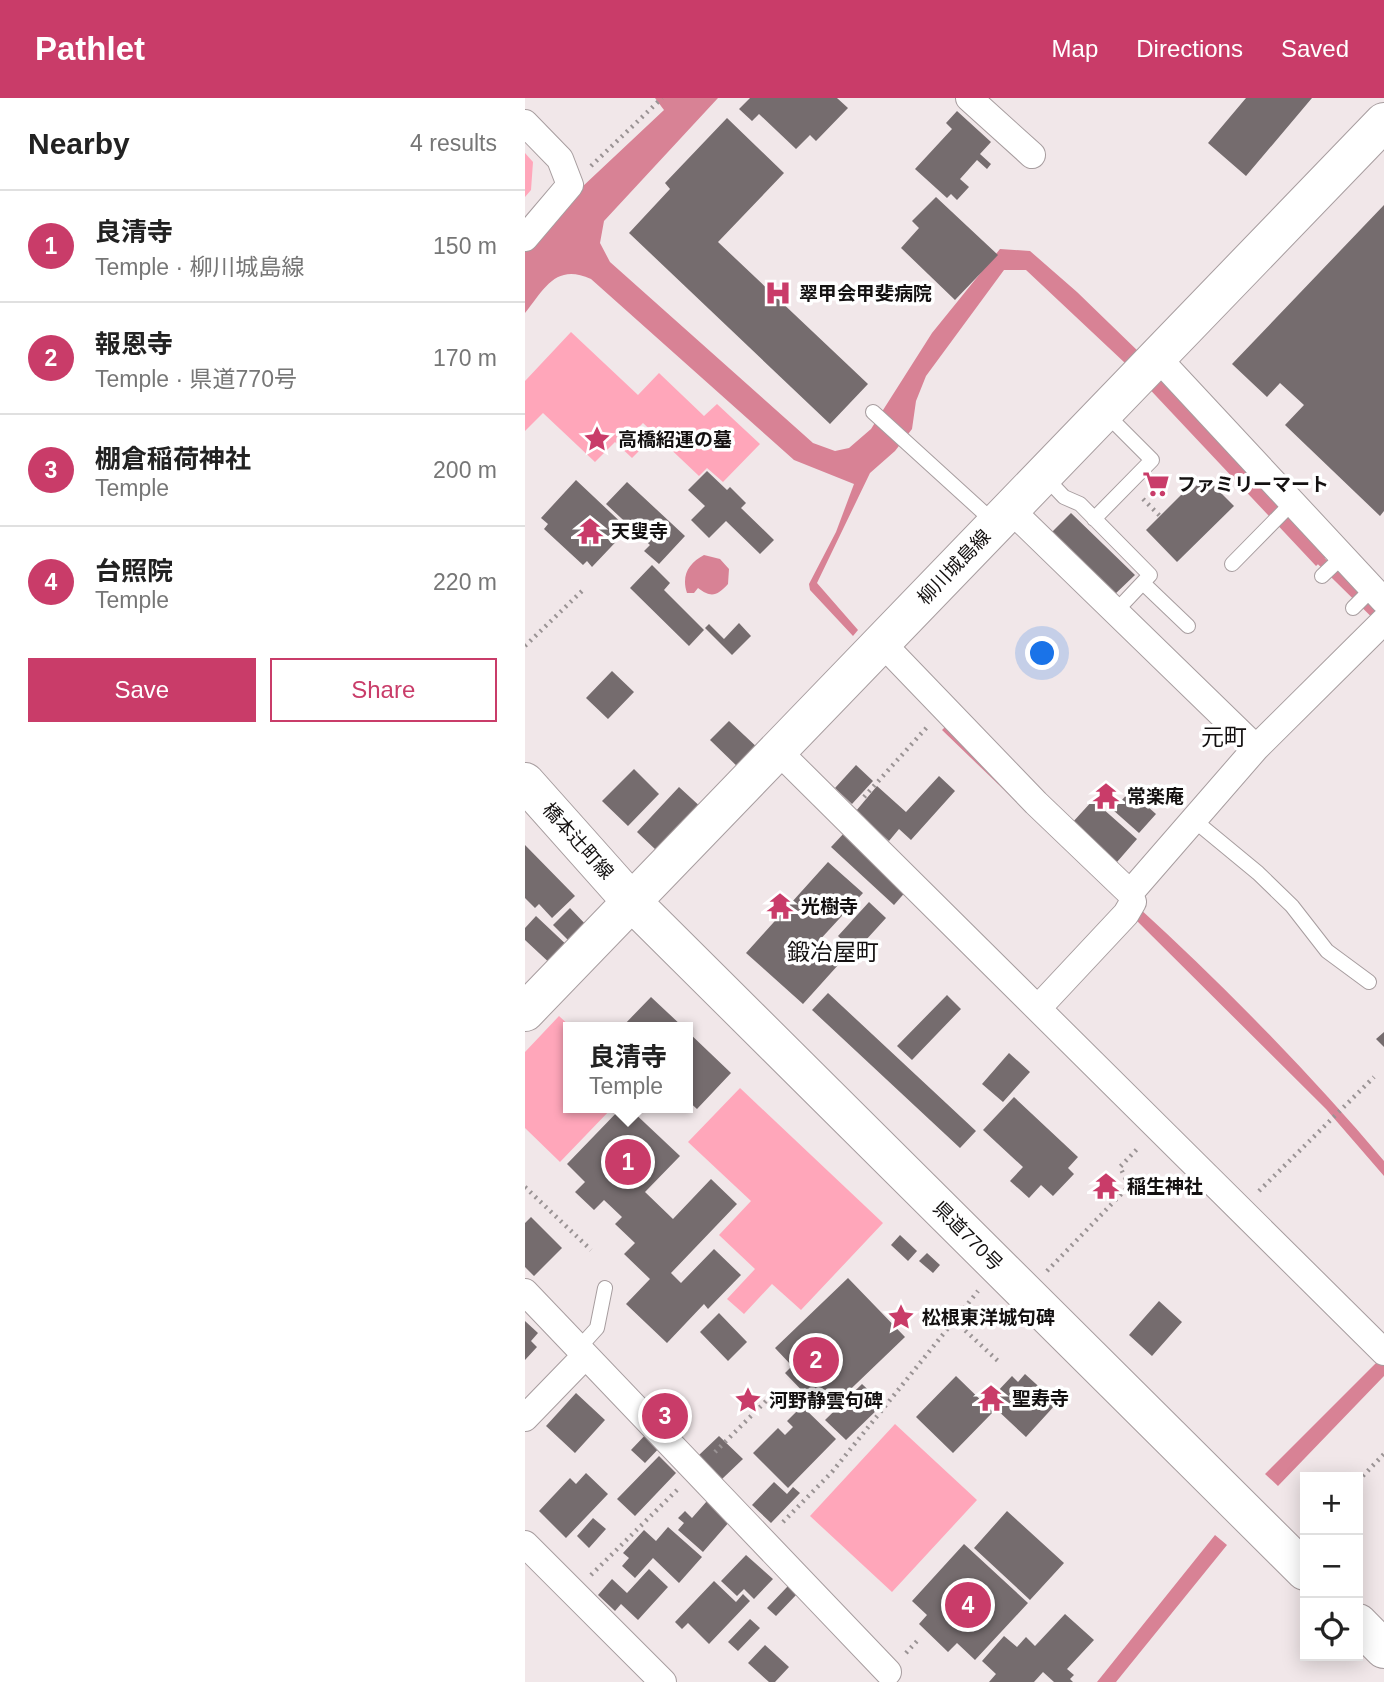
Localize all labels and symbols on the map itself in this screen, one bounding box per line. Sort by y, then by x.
hospital icon: 翠甲会甲斐病院 [763,278,793,308]
place label: 翠甲会甲斐病院 [799,283,932,304]
place icon: 高橋紹運の墓 [582,424,612,454]
place label: 高橋紹運の墓 [618,429,732,450]
supermarket icon: ファミリーマート [1141,469,1171,499]
place label: ファミリーマート [1177,474,1329,495]
temple icon: 天叟寺 [575,516,605,546]
place label: 天叟寺 [611,521,668,542]
street label: 柳川城島線 [913,526,995,608]
your location [1025,636,1059,670]
district label: 元町 [1201,724,1247,750]
temple icon: 常楽庵 [1091,781,1121,811]
place label: 常楽庵 [1127,786,1184,807]
street label: 橋本辻町線 [538,799,618,883]
temple icon: 光樹寺 [765,891,795,921]
place label: 光樹寺 [801,896,858,917]
district label: 鍛冶屋町 [787,939,879,965]
pin: 1 [605,1136,651,1188]
temple icon: 稲生神社 [1091,1171,1121,1201]
place label: 稲生神社 [1127,1176,1203,1197]
street label: 県道770号 [929,1197,1007,1275]
place icon: 松根東洋城句碑 [886,1302,916,1332]
place label: 松根東洋城句碑 [922,1307,1055,1328]
pin: 2 [793,1334,839,1386]
temple icon: 聖寿寺 [976,1383,1006,1413]
place icon: 河野静雲句碑 [733,1385,763,1415]
place label: 聖寿寺 [1012,1388,1069,1409]
pin: 3 [642,1390,688,1442]
place label: 河野静雲句碑 [769,1390,883,1411]
pin: 4 [945,1579,991,1631]

